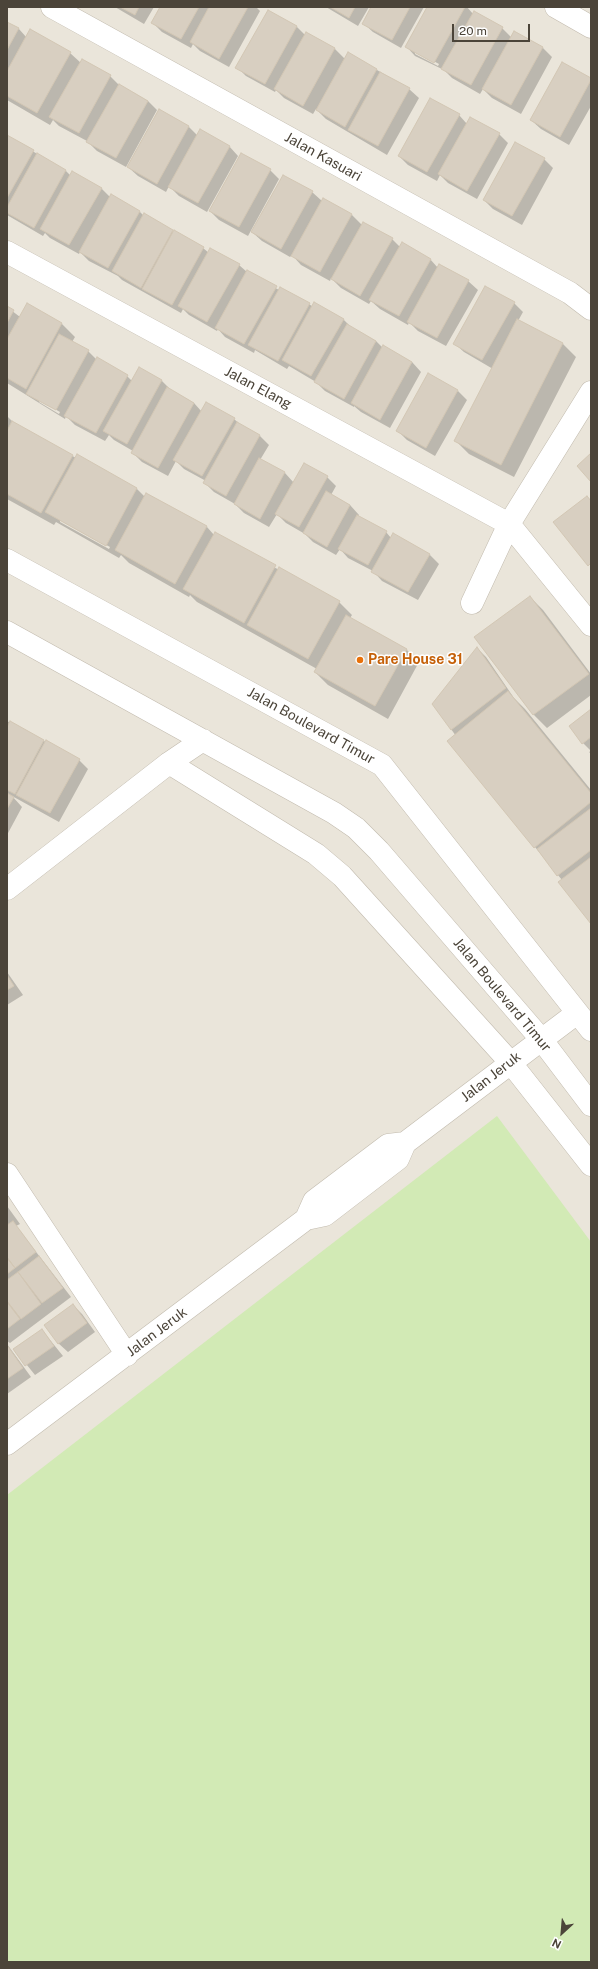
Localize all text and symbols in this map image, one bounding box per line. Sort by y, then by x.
scale bar [454,16,532,42]
text: 20 m [459,24,487,38]
street label: Jalan Kasuari [282,129,364,185]
street label: Jalan Elang [221,363,295,413]
place label: Pare House 31 [368,652,463,668]
marker: Pare House 31 [355,655,365,665]
street label: Jalan Boulevard Timur [244,684,378,768]
street label: Jalan Boulevard Timur [450,935,554,1055]
street label: Jalan Jeruk [458,1048,524,1106]
street label: Jalan Jeruk [123,1304,191,1360]
north arrow [542,1913,582,1953]
text: N [550,1937,563,1951]

